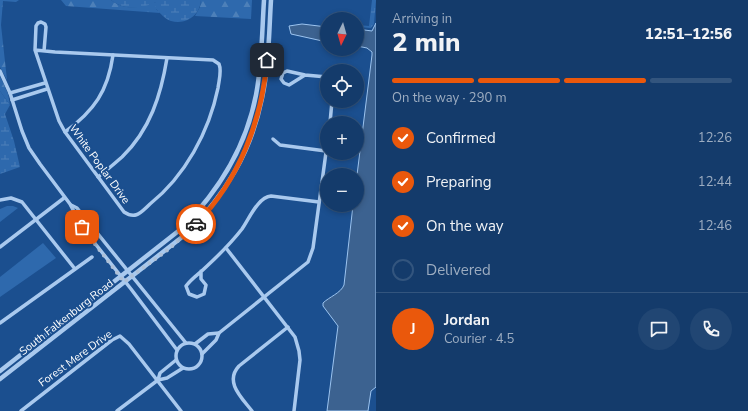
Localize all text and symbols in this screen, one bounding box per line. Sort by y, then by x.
text: Arriving in [392,10,452,28]
north arrow [320,12,364,56]
map controls [320,12,364,212]
text: 12:51–12:56 [645,24,732,44]
text: 2 min [392,25,460,60]
pin [250,43,284,77]
icon: home [256,49,278,71]
button: locate [320,64,364,108]
text: On the way · 290 m [392,89,507,107]
button: + [320,116,364,160]
street label: White Poplar Drive [66,122,134,207]
icon: check [392,127,414,149]
text: Confirmed [426,128,496,148]
text: 12:26 [698,129,732,147]
button: − [320,168,364,212]
icon: check [392,171,414,193]
text: Preparing [426,172,491,192]
text: 12:44 [698,173,732,191]
courier [176,204,216,244]
pin [65,210,99,244]
icon: car [185,213,207,235]
icon: check [392,215,414,237]
icon: bag [71,216,93,238]
text: On the way [426,216,504,236]
text: 12:46 [698,217,732,235]
text: Delivered [426,260,491,280]
street label: South Falkenburg Road [16,276,116,359]
button: chat [638,308,680,350]
button: phone [690,308,732,350]
text: Jordan [444,310,490,330]
text: J [410,319,416,339]
street label: Forest Mere Drive [36,327,115,390]
text: Courier · 4.5 [444,330,514,348]

